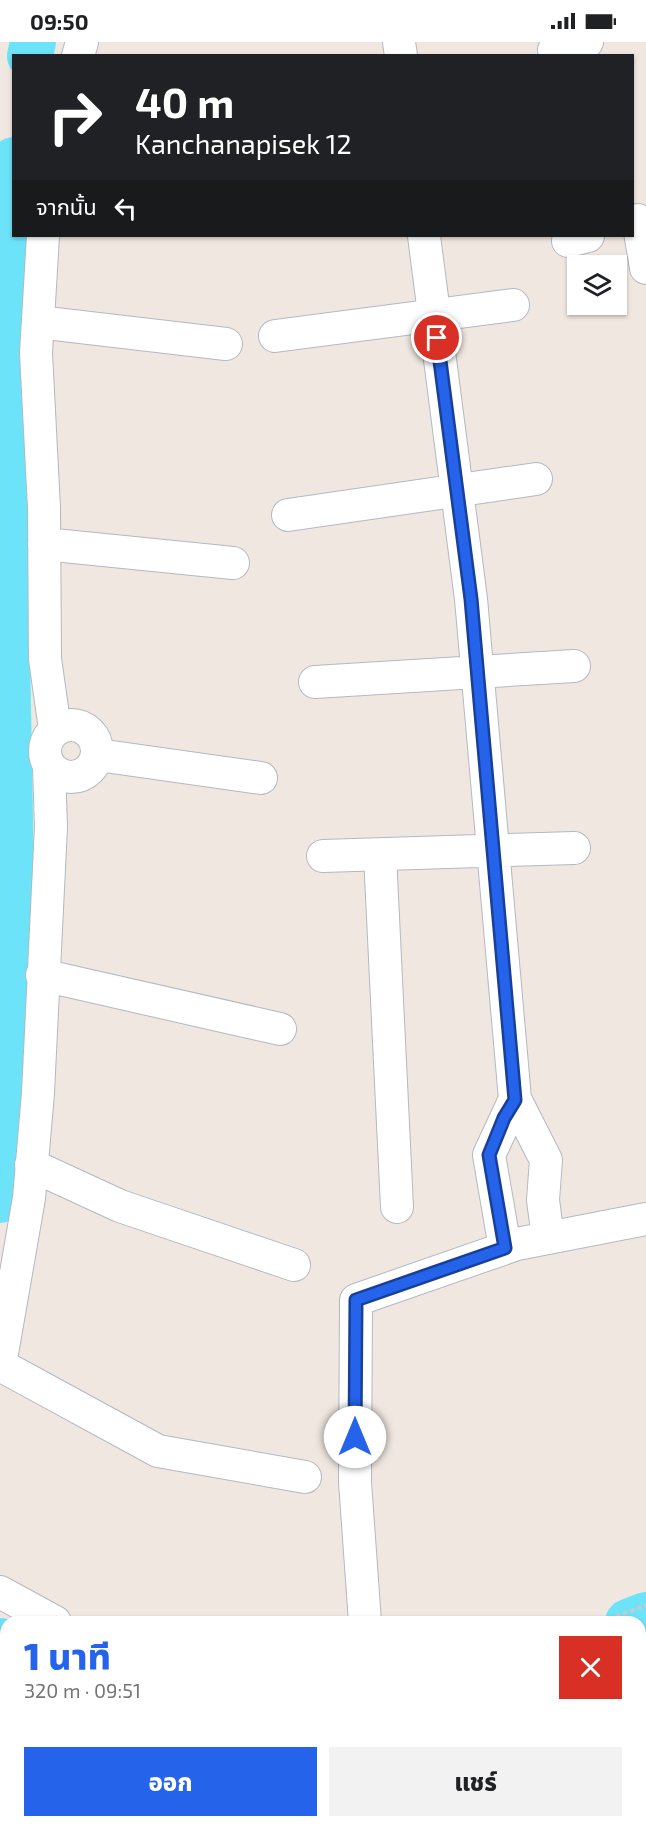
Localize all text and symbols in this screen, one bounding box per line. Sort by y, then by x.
text: 09:50 [30,8,89,34]
text: 40 m [135,76,234,126]
icon: right [36,78,114,156]
text: Kanchanapisek 12 [135,127,352,159]
icon: left [109,192,142,225]
text: จากนั้น [36,193,97,219]
map controls [567,255,627,315]
button: layers [567,255,627,315]
pin [411,312,462,363]
icon: arrive [420,321,453,354]
position arrow [323,1405,387,1469]
text: 1 นาที [24,1634,111,1677]
button: close [559,1636,622,1699]
text: 320 m · 09:51 [24,1678,141,1702]
button: ออก [24,1747,317,1816]
button: แชร์ [329,1747,622,1816]

